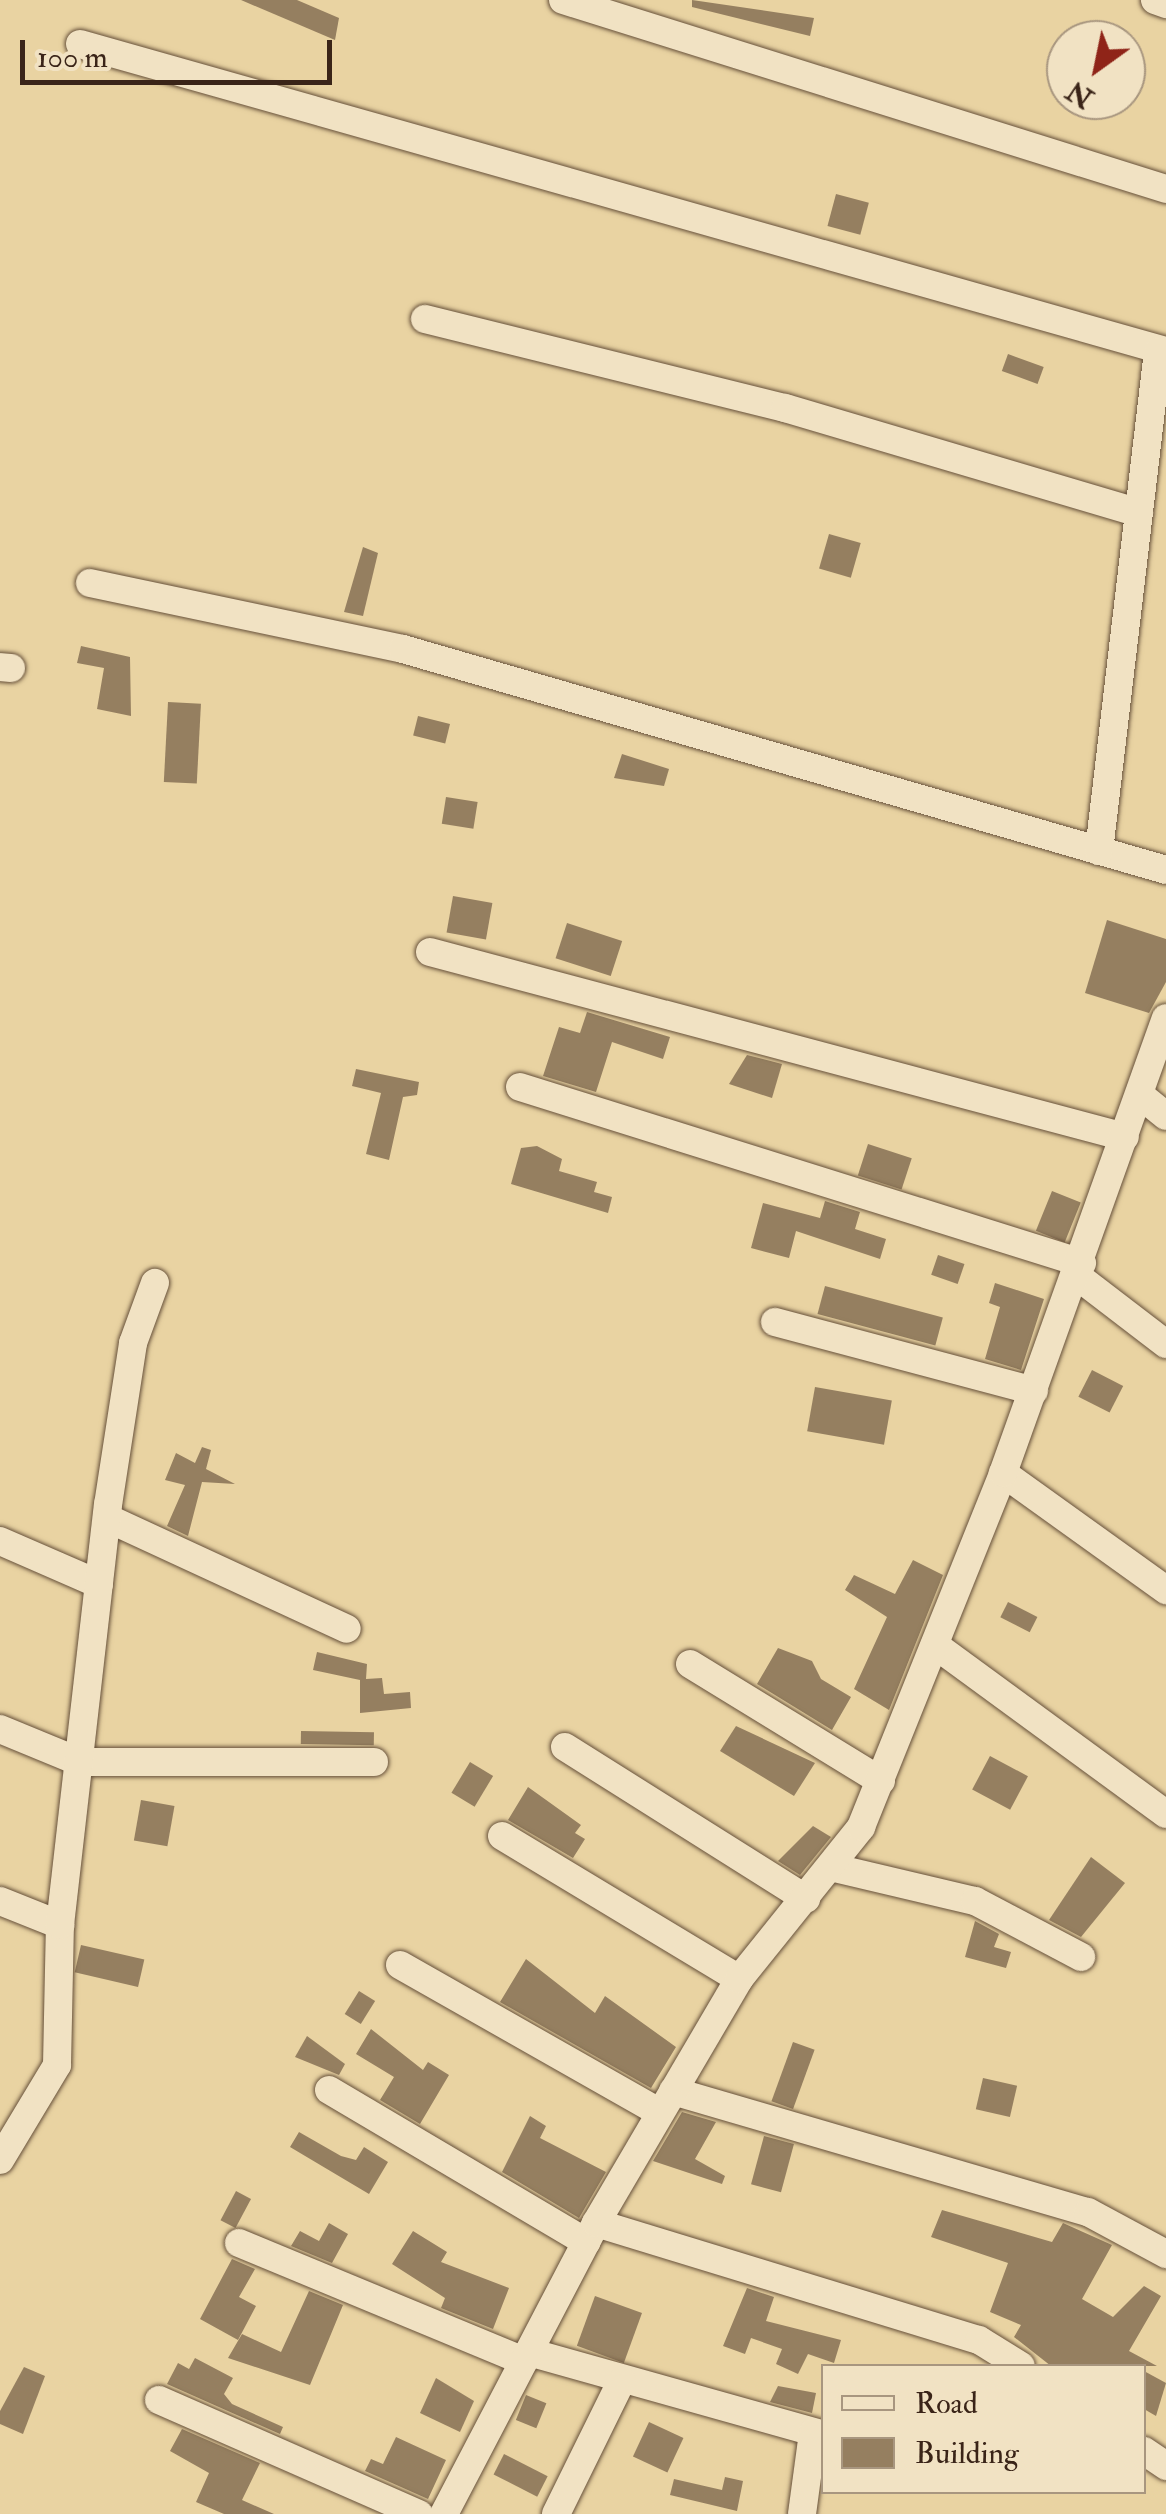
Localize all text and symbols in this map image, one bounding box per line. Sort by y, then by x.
scale bar [25,20,338,82]
north arrow [1046,20,1146,120]
text: 100 m [37,39,108,76]
text: N [1060,72,1101,115]
legend [821,2364,1146,2494]
text: Road [915,2385,978,2422]
text: Building [915,2435,1019,2472]

